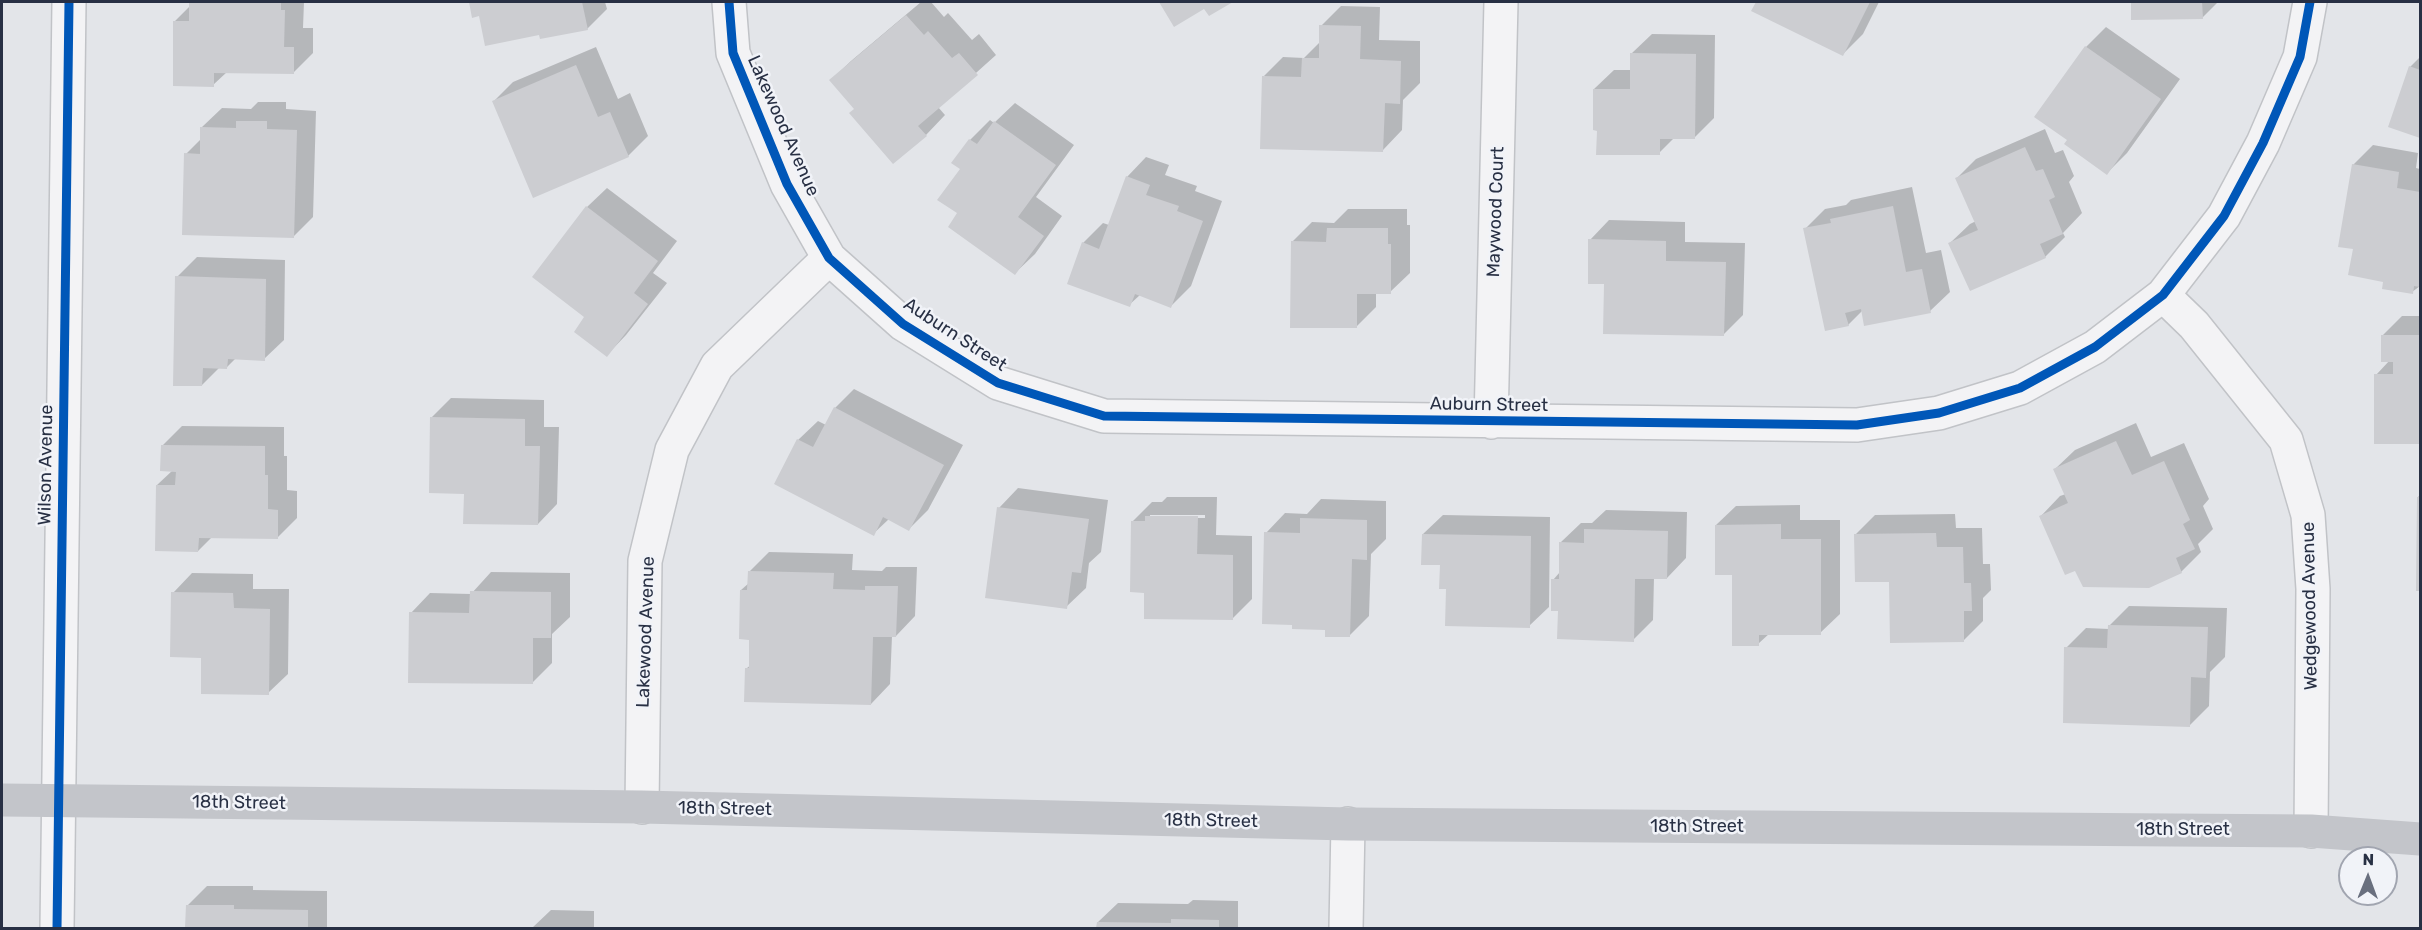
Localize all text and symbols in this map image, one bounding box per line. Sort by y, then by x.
street label: Lakewood Avenue [742,52,824,200]
street label: Maywood Court [1483,146,1509,278]
street label: Auburn Street [899,294,1011,376]
street label: Auburn Street [1430,393,1548,417]
street label: Wilson Avenue [34,404,58,526]
street label: Wedgewood Avenue [2298,522,2322,690]
street label: Lakewood Avenue [633,556,659,708]
street label: 18th Street [192,791,286,815]
street label: 18th Street [678,797,772,821]
street label: 18th Street [1164,809,1258,833]
street label: 18th Street [1650,816,1744,838]
street label: 18th Street [2136,819,2230,841]
north arrow [2338,846,2398,906]
text: N [2362,850,2374,869]

